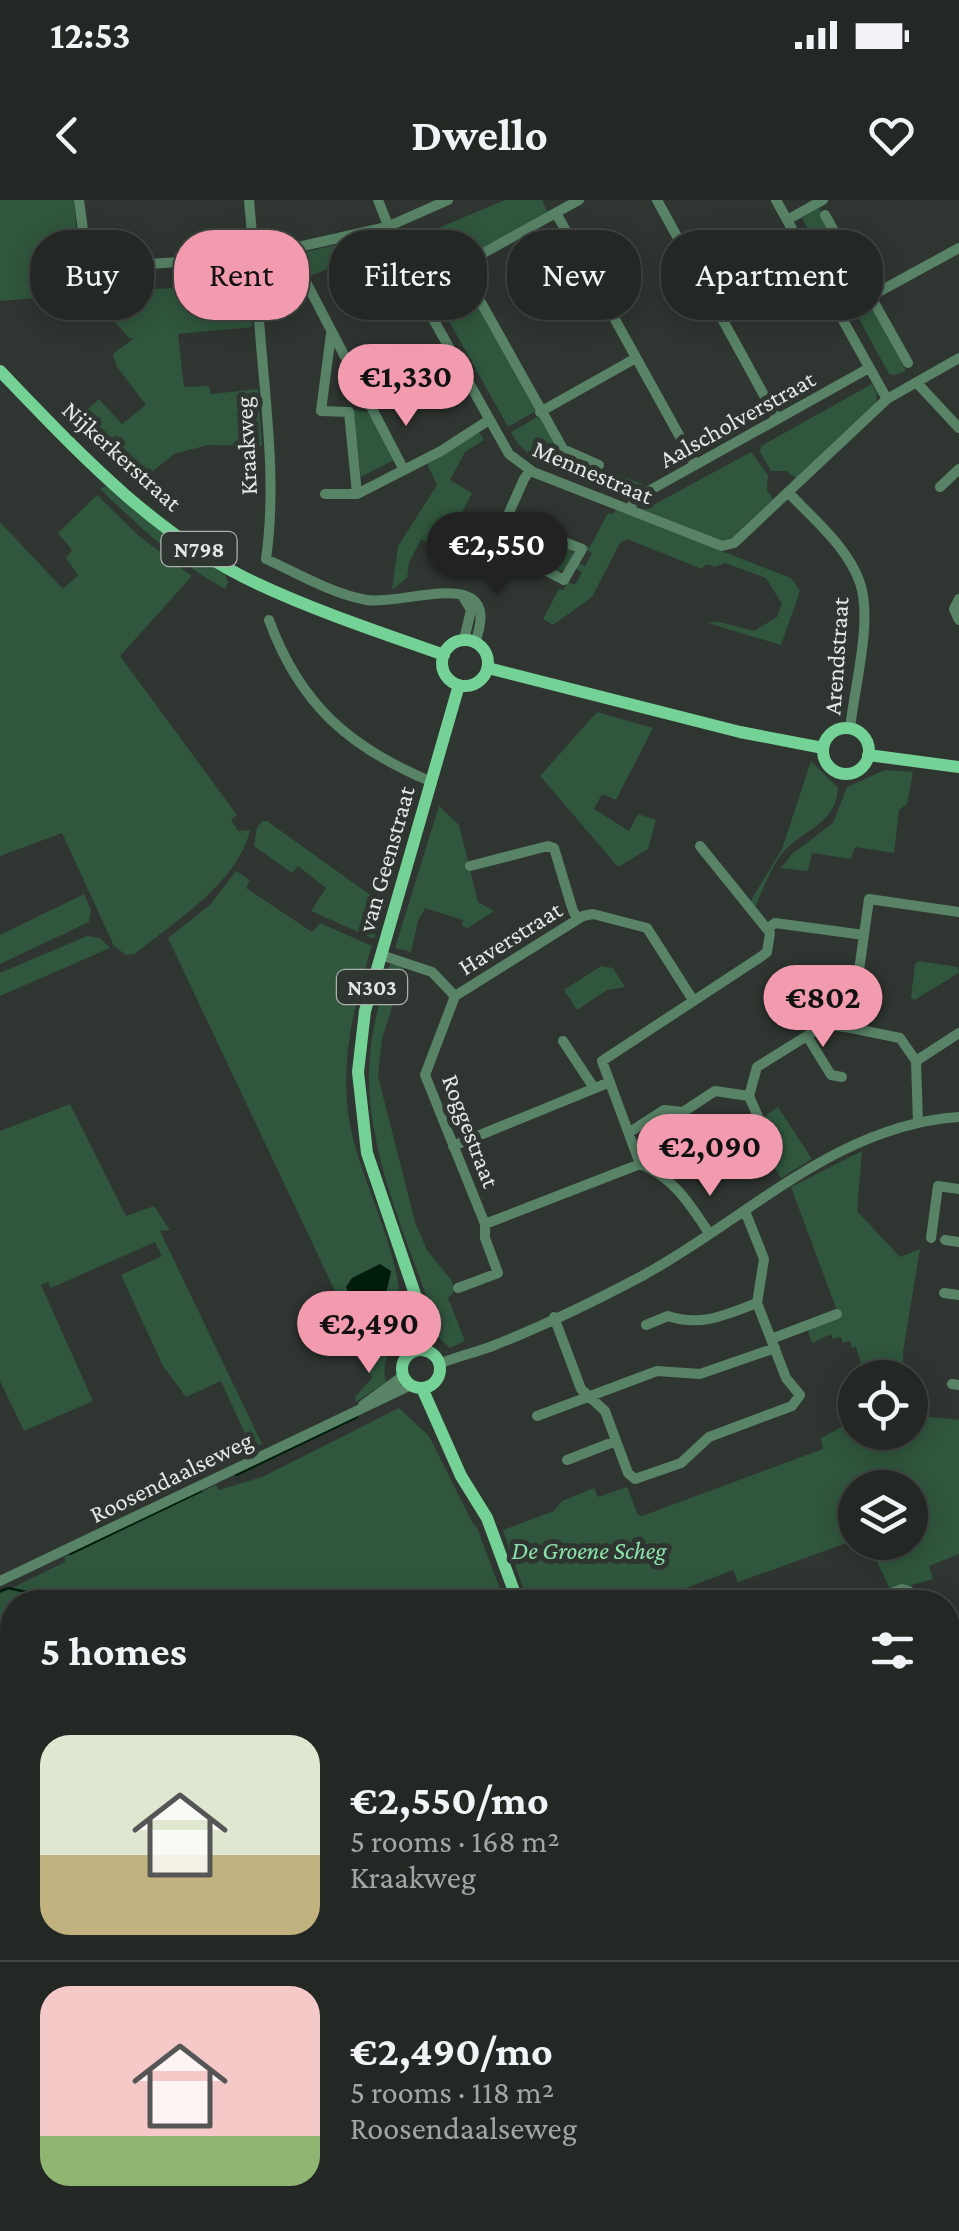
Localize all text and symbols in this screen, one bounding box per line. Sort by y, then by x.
text: 12:53 [50,14,130,56]
icon: back [40,108,95,163]
icon: heart [864,108,919,163]
text: Dwello [411,110,548,160]
chip: Buy [30,230,154,320]
chip: Rent [174,230,309,320]
chip: Filters [329,230,487,320]
chip: New [507,230,641,320]
chip: Apartment [661,230,883,320]
pin: €1,330 [325,344,487,429]
text: €1,330 [360,358,452,394]
street label: Aalscholverstraat [654,365,820,473]
street label: Nijkerkerstraat [57,396,187,517]
street label: Kraakweg [230,396,263,496]
street label: Mennestraat [529,435,658,510]
pin: €2,550 [416,512,578,597]
text: €2,550 [449,526,545,562]
road number: N798 [162,532,236,566]
street label: Arendstraat [818,595,854,716]
street label: van Geenstraat [352,782,420,936]
street label: Haverstraat [453,895,567,980]
pin: €802 [764,965,882,1050]
road number: N303 [337,970,407,1004]
text: €802 [785,979,861,1015]
street label: Roggestraat [436,1071,505,1192]
pin: €2,090 [629,1114,791,1199]
text: €2,090 [659,1128,761,1164]
pin: €2,490 [288,1291,450,1376]
text: €2,490 [319,1305,419,1341]
map controls [838,1360,928,1560]
button: locate [838,1360,928,1450]
street label: Roosendaalseweg [85,1426,257,1529]
button: layers [838,1470,928,1560]
park label: De Groene Scheg [512,1537,667,1565]
icon: filters [865,1623,920,1678]
text: 5 homes [40,1627,187,1674]
icon: home [120,1775,240,1895]
text: €2,550/mo [350,1776,549,1823]
text: 5 rooms · 168 m² [350,1823,560,1859]
text: Kraakweg [350,1859,476,1895]
icon: home [120,2026,240,2146]
text: €2,490/mo [350,2027,553,2074]
text: 5 rooms · 118 m² [350,2074,554,2110]
text: Roosendaalseweg [350,2110,577,2146]

